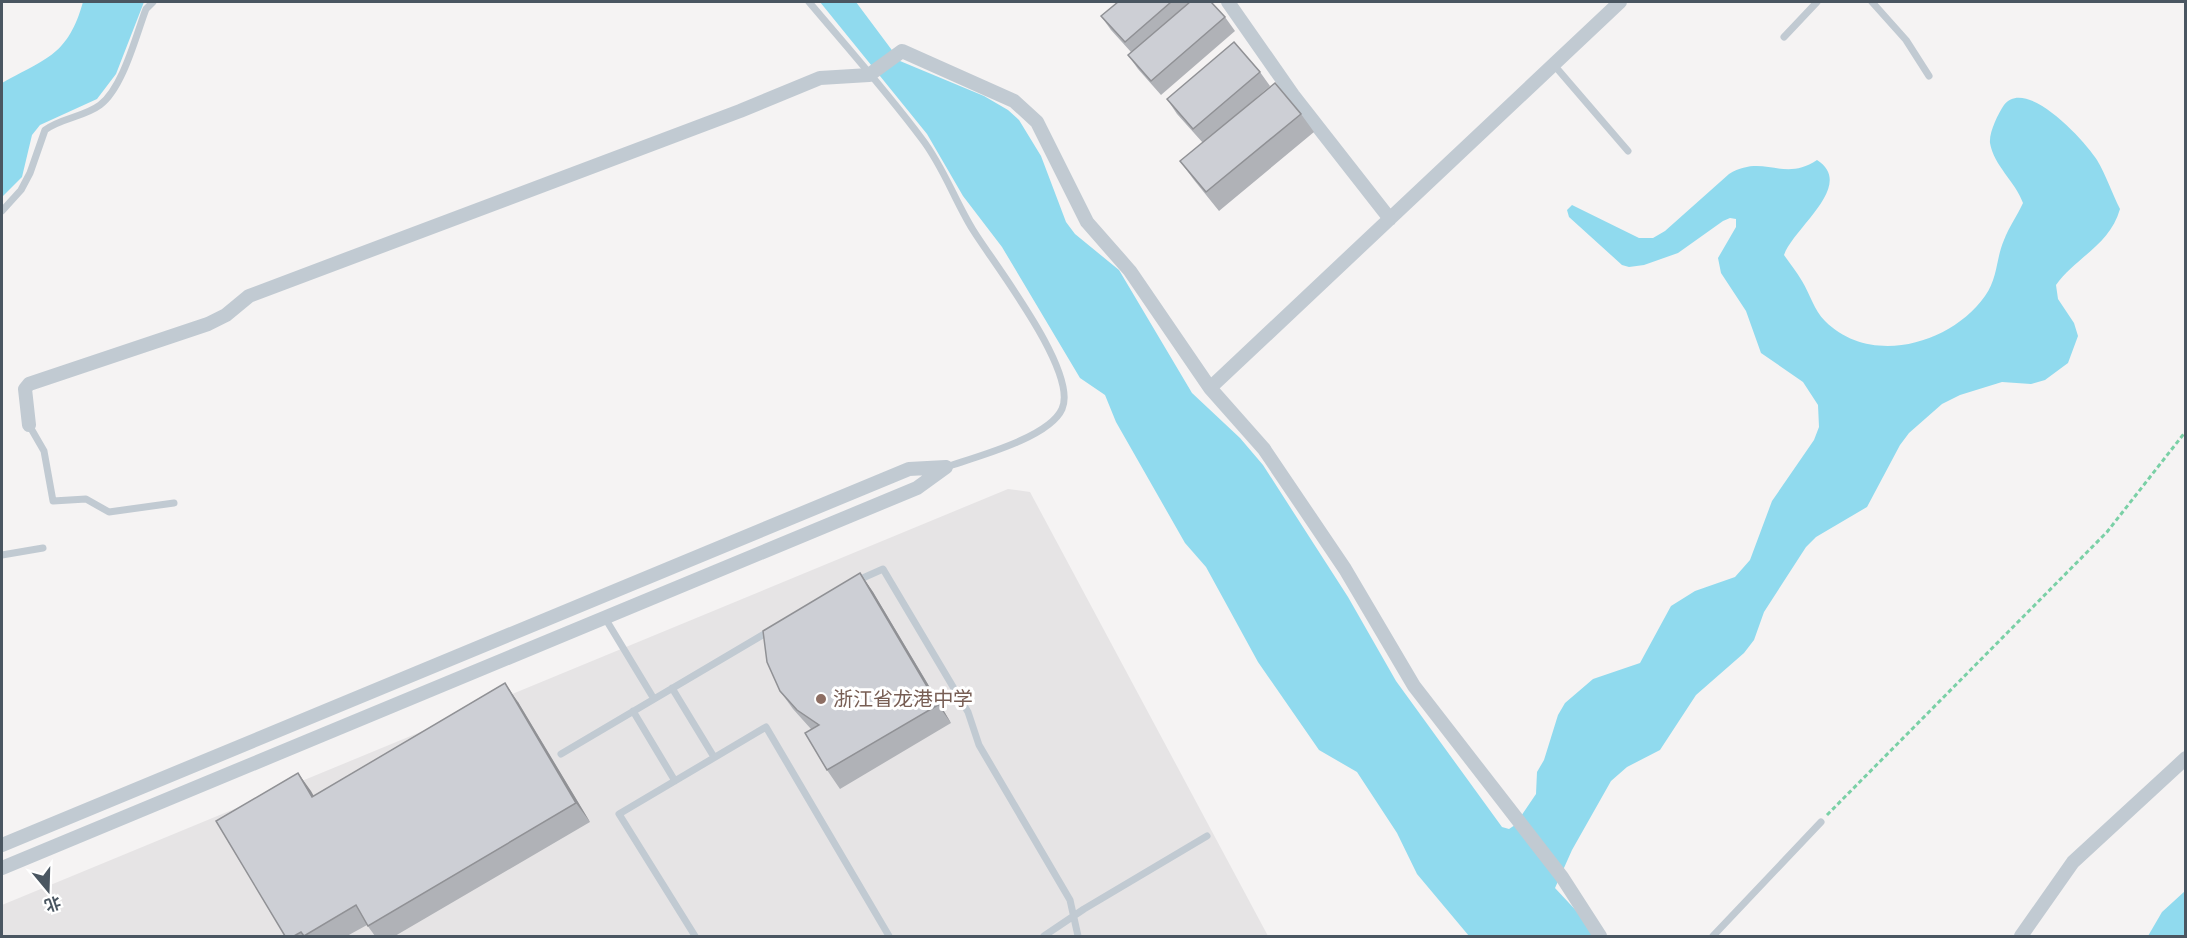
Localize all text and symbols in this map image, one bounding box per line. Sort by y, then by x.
place label: 浙江省龙港中学 [833,687,973,711]
marker: 浙江省龙港中学 [814,692,828,706]
north arrow [18,860,78,920]
text: 北 [42,892,63,915]

